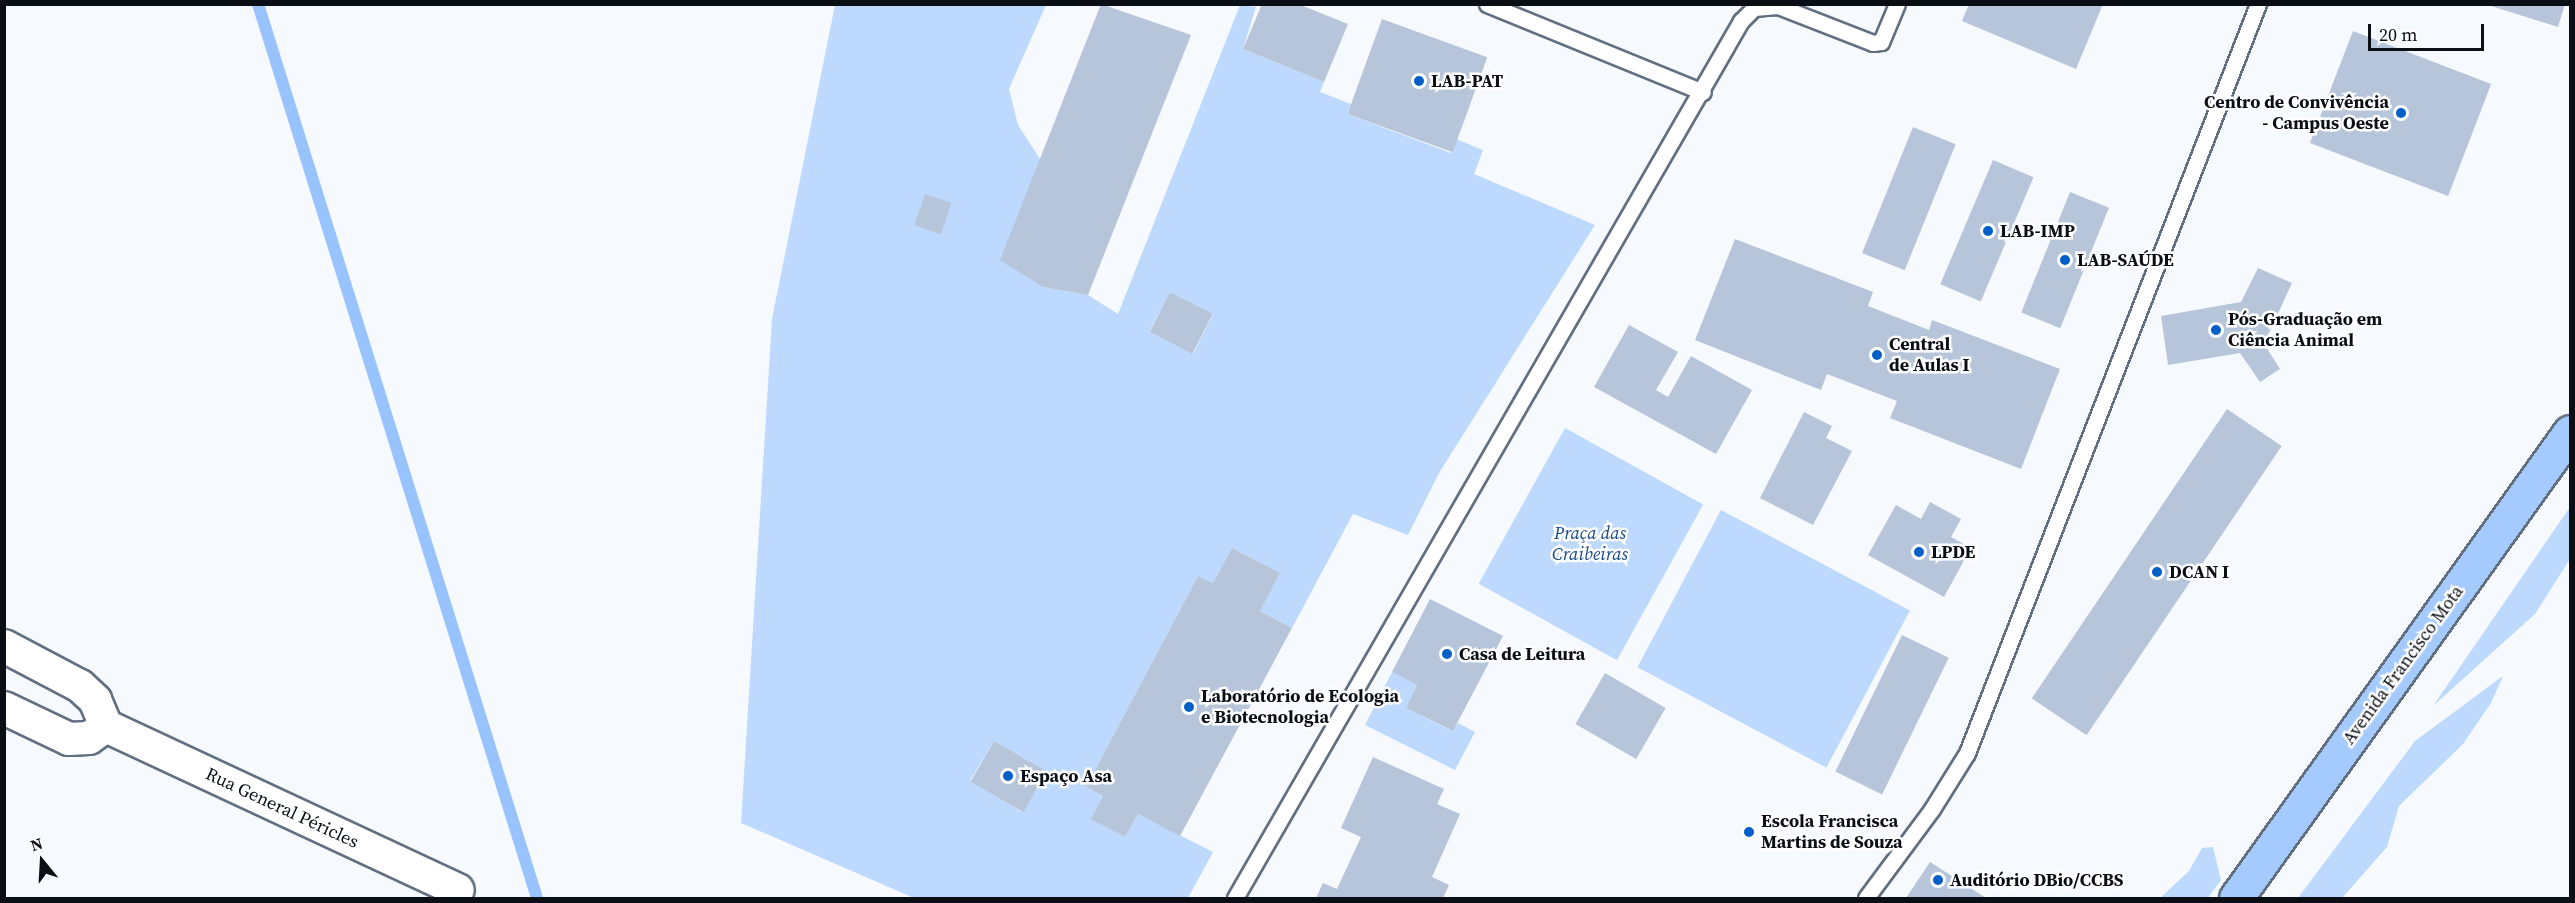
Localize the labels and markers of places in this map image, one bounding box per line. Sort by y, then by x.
place label: LAB-PAT [1431,70,1503,92]
marker: LAB-PAT [1412,74,1426,88]
place label: Centro de Convivência - Campus Oeste [2204,92,2389,134]
marker: Centro de Convivência - Campus Oeste [2394,106,2408,120]
place label: LAB-IMP [2000,220,2075,242]
marker: LAB-IMP [1981,224,1995,238]
place label: LAB-SAÚDE [2077,249,2174,271]
marker: LAB-SAÚDE [2058,253,2072,267]
place label: Pós-Graduação em Ciência Animal [2228,309,2382,352]
marker: Pós-Graduação em Ciência Animal [2209,323,2223,337]
place label: Central de Aulas I [1889,334,1970,376]
marker: Central de Aulas I [1870,348,1884,362]
place label: LPDE [1931,541,1975,563]
marker: LPDE [1912,545,1926,559]
place label: DCAN I [2169,561,2229,583]
marker: DCAN I [2150,565,2164,579]
place label: Casa de Leitura [1459,643,1585,665]
marker: Casa de Leitura [1440,647,1454,661]
place label: Laboratório de Ecologia e Biotecnologia [1201,686,1399,728]
marker: Laboratório de Ecologia e Biotecnologia [1182,700,1196,714]
place label: Espaço Asa [1020,765,1112,787]
marker: Espaço Asa [1001,769,1015,783]
place label: Escola Francisca Martins de Souza [1761,811,1903,854]
marker: Escola Francisca Martins de Souza [1742,825,1756,839]
place label: Auditório DBio/CCBS [1950,869,2124,891]
marker: Auditório DBio/CCBS [1931,873,1945,887]

